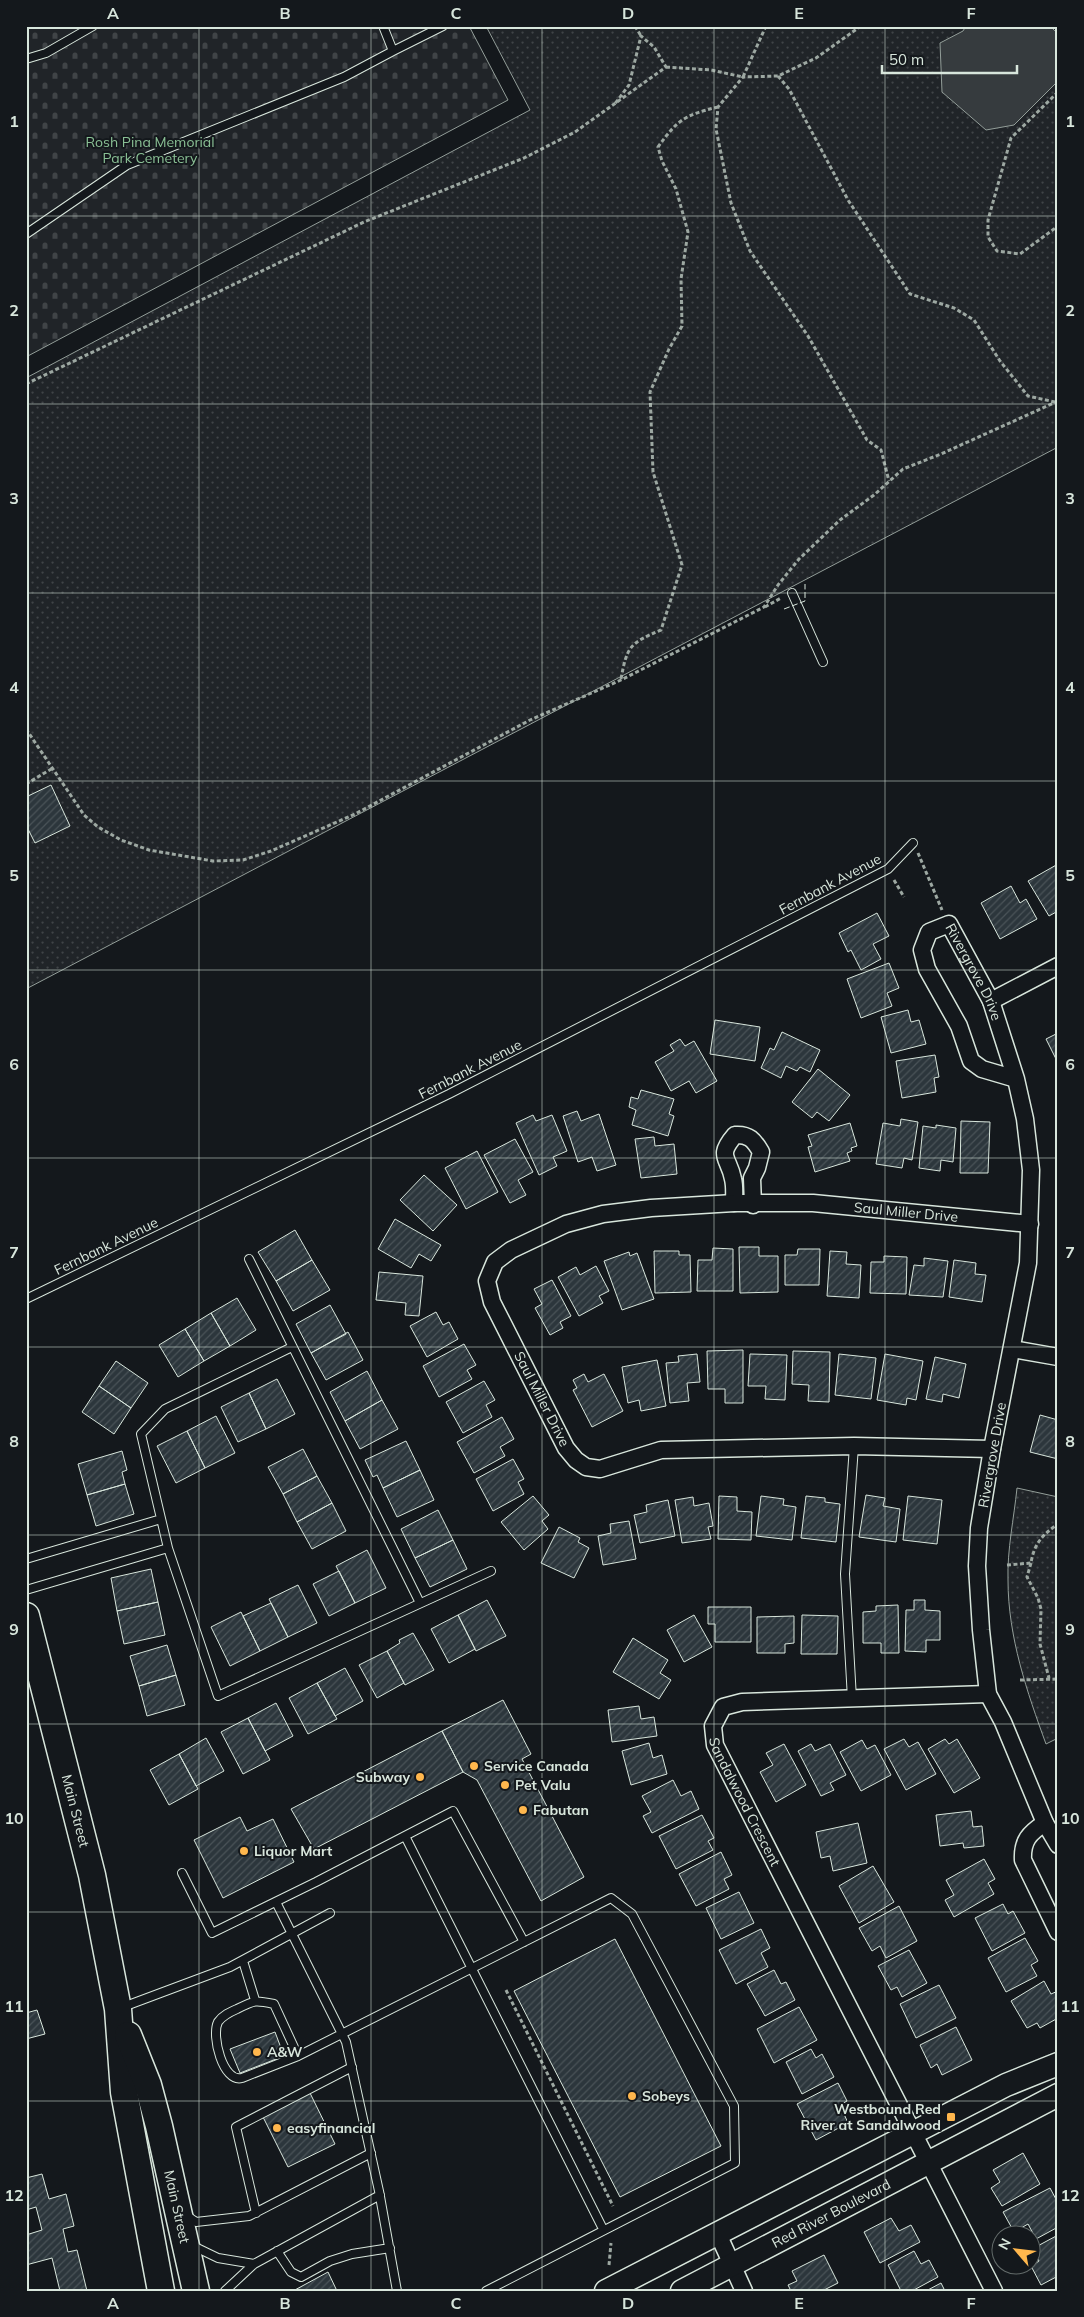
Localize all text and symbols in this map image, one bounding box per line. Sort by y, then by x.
text: A [107,3,119,23]
text: B [279,3,291,23]
text: C [451,3,462,23]
text: D [622,3,634,23]
text: E [794,3,804,23]
text: F [966,3,976,23]
scale bar [882,42,1016,74]
text: 50 m [889,50,924,69]
text: 1 [9,111,19,131]
text: 1 [1065,111,1075,131]
park label: Rosh Pina Memorial Park Cemetery [85,133,215,167]
text: 2 [9,300,19,320]
text: 2 [1065,300,1075,320]
text: 3 [9,488,19,508]
text: 3 [1065,488,1075,508]
text: 4 [9,677,19,697]
text: 4 [1065,677,1075,697]
street label: Fernbank Avenue [776,849,884,919]
text: 5 [9,865,19,885]
text: 5 [1065,865,1075,885]
street label: Rivergrove Drive [941,920,1006,1023]
street label: Fernbank Avenue [416,1035,524,1103]
text: 6 [9,1054,19,1074]
text: 6 [1065,1054,1075,1074]
street label: Saul Miller Drive [853,1198,959,1226]
street label: Fernbank Avenue [51,1213,161,1279]
text: 7 [9,1242,19,1262]
text: 7 [1065,1242,1075,1262]
street label: Saul Miller Drive [510,1348,574,1450]
street label: Rivergrove Drive [974,1401,1010,1509]
text: 8 [9,1431,19,1451]
text: 8 [1065,1431,1075,1451]
text: 9 [9,1619,19,1639]
text: 9 [1065,1619,1075,1639]
street label: Sandalwood Crescent [705,1737,784,1869]
place label: Service Canada [484,1757,589,1775]
marker: Service Canada [468,1760,480,1772]
place label: Subway [356,1768,410,1786]
marker: Subway [414,1771,426,1783]
street label: Main Street [58,1773,94,1849]
place label: Pet Valu [515,1776,571,1794]
marker: Pet Valu [499,1779,511,1791]
place label: Fabutan [533,1801,589,1819]
marker: Fabutan [517,1804,529,1816]
text: 10 [4,1808,24,1828]
text: 10 [1060,1808,1080,1828]
place label: Liquor Mart [254,1842,333,1860]
marker: Liquor Mart [238,1845,250,1857]
text: 11 [4,1996,24,2016]
text: 11 [1060,1996,1080,2016]
place label: A&W [267,2043,303,2061]
marker: A&W [251,2046,263,2058]
place label: Sobeys [642,2087,690,2105]
marker: Sobeys [626,2090,638,2102]
place label: Westbound Red River at Sandalwood [801,2100,941,2134]
marker: Westbound Red River at Sandalwood [945,2111,957,2123]
place label: easyfinancial [287,2119,375,2137]
marker: easyfinancial [271,2122,283,2134]
street label: Main Street [160,2168,194,2245]
street label: Red River Boulevard [768,2175,893,2252]
text: 12 [4,2185,24,2205]
text: 12 [1060,2185,1080,2205]
north arrow [992,2224,1042,2274]
text: N [994,2235,1015,2253]
text: A [107,2293,119,2313]
text: B [279,2293,291,2313]
text: C [451,2293,462,2313]
text: D [622,2293,634,2313]
text: E [794,2293,804,2313]
text: F [966,2293,976,2313]

